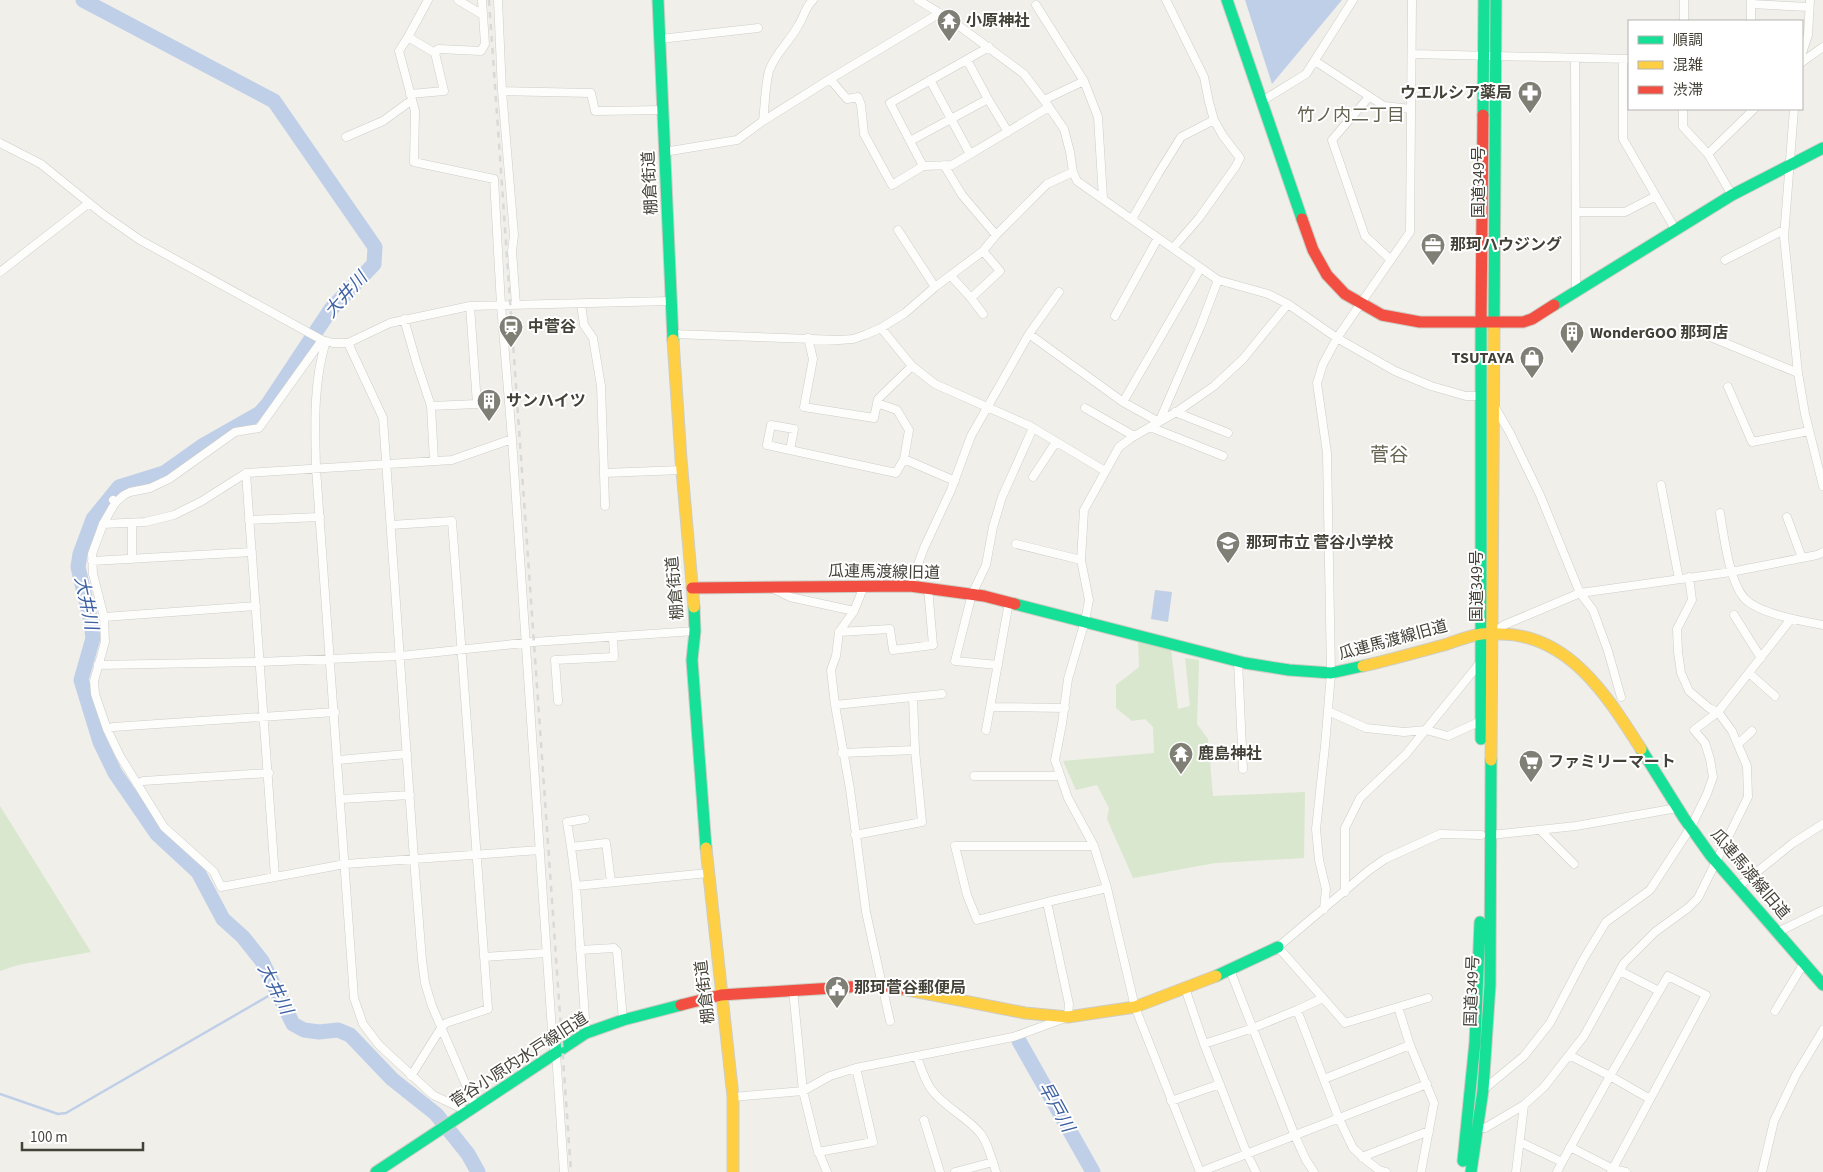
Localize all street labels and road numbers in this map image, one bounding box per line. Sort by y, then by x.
street label: 国道349号 [1468,146,1490,218]
street label: 棚倉街道 [637,150,663,216]
street label: 国道349号 [1466,550,1488,622]
street label: 棚倉街道 [661,555,689,621]
street label: 瓜連馬渡線旧道 [828,560,940,584]
street label: 瓜連馬渡線旧道 [1336,615,1450,665]
street label: 瓜連馬渡線旧道 [1706,824,1794,924]
street label: 国道349号 [1460,955,1484,1027]
street label: 棚倉街道 [690,959,720,1025]
street label: 菅谷小原内水戸線旧道 [446,1007,592,1113]

